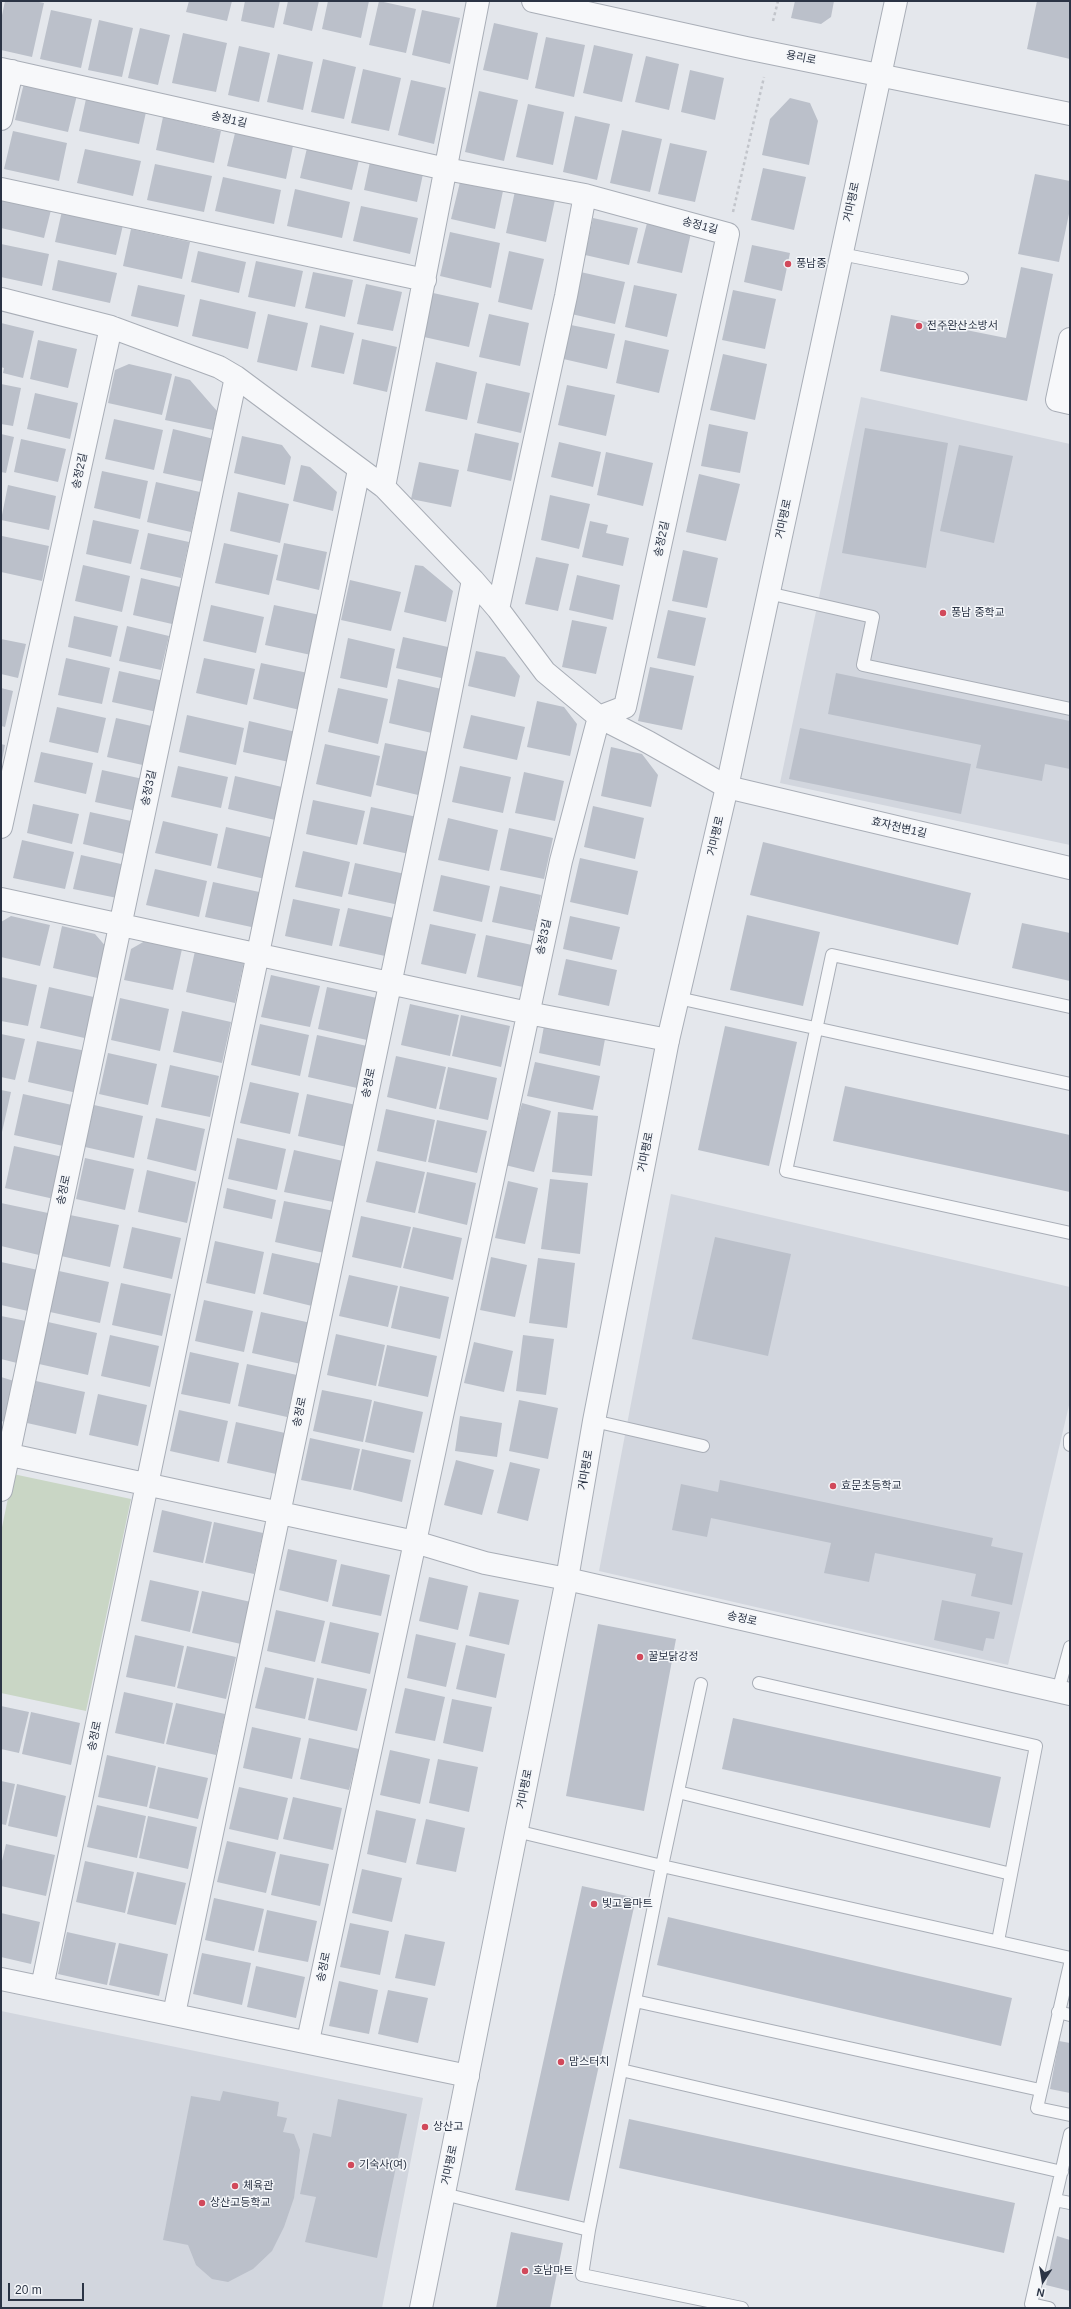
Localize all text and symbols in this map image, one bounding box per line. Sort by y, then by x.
street label: 용리로 [785,49,817,67]
street label: 송정1길 [210,109,248,131]
street label: 거마평로 [841,181,863,223]
street label: 송정1길 [681,215,719,237]
place label: 풍남중 [796,257,826,271]
marker: 풍남중 [783,259,793,269]
place label: 전주완산소방서 [927,319,998,333]
marker: 전주완산소방서 [914,321,924,331]
street label: 송정2길 [70,452,90,490]
street label: 거마평로 [773,498,795,540]
street label: 송정2길 [652,520,672,558]
place label: 풍남 중학교 [951,606,1005,620]
marker: 풍남 중학교 [938,608,948,618]
street label: 송정3길 [139,769,159,807]
street label: 거마평로 [705,815,727,857]
street label: 효자천변1길 [870,815,928,841]
street label: 송정3길 [534,918,554,956]
street label: 송정로 [359,1067,379,1099]
street label: 거마평로 [636,1131,656,1173]
street label: 송정로 [54,1174,74,1206]
street label: 송정로 [290,1396,310,1428]
street label: 거마평로 [576,1449,596,1491]
place label: 효문초등학교 [841,1479,902,1493]
marker: 효문초등학교 [828,1481,838,1491]
street label: 송정로 [726,1609,758,1629]
place label: 꿀보닭강정 [648,1650,699,1664]
marker: 꿀보닭강정 [635,1652,645,1662]
street label: 송정로 [85,1720,105,1752]
street label: 거마평로 [515,1768,535,1810]
place label: 빛고을마트 [602,1897,653,1911]
marker: 빛고을마트 [589,1899,599,1909]
street label: 송정로 [314,1951,334,1983]
place label: 맘스터치 [569,2055,609,2069]
marker: 맘스터치 [556,2057,566,2067]
place label: 상산고 [433,2120,463,2134]
marker: 상산고 [420,2122,430,2132]
street label: 거마평로 [439,2144,461,2186]
place label: 기숙사(여) [359,2158,407,2172]
marker: 기숙사(여) [346,2160,356,2170]
place label: 체육관 [243,2179,273,2193]
marker: 체육관 [230,2181,240,2191]
place label: 상산고등학교 [210,2196,271,2210]
marker: 상산고등학교 [197,2198,207,2208]
north arrow [1023,2261,1063,2301]
place label: 호남마트 [533,2264,573,2278]
marker: 호남마트 [520,2266,530,2276]
scale bar [10,2275,86,2301]
text: 20 m [15,2283,42,2297]
text: N [1035,2286,1046,2299]

